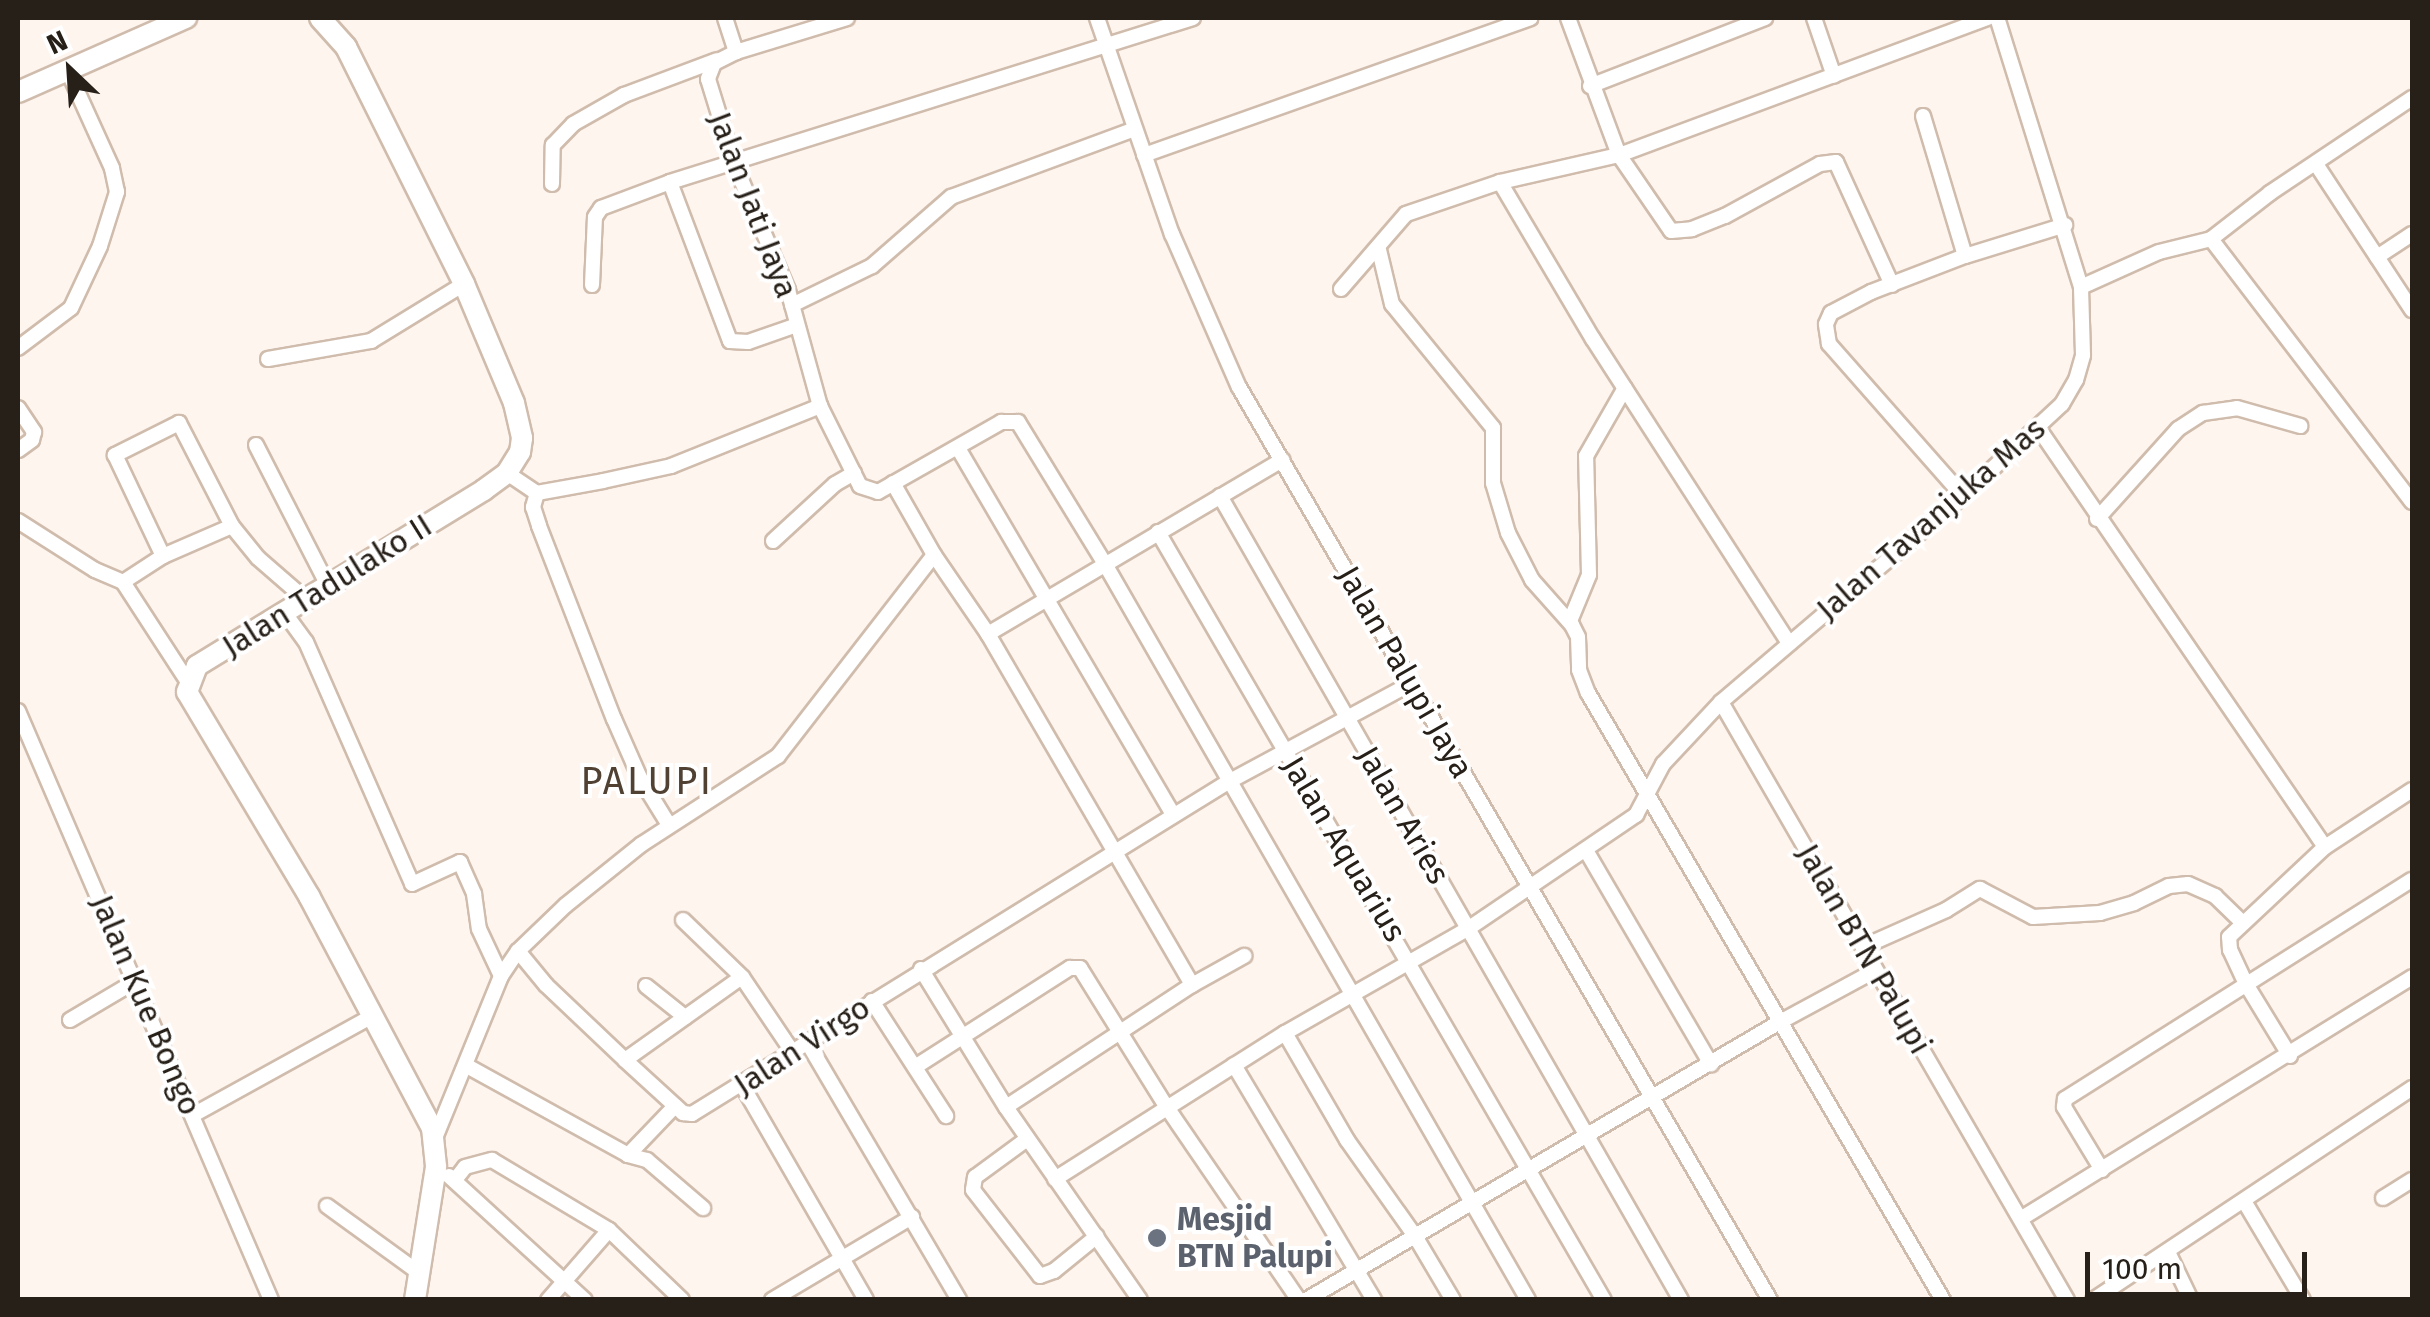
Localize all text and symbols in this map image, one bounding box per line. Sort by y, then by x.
north arrow [20,20,120,120]
text: N [42,23,72,61]
street label: Jalan Jati Jaya [700,107,806,303]
street label: Jalan Tavanjuka Mas [1809,409,2053,629]
street label: Jalan Tadulako II [215,506,439,666]
street label: Jalan Palupi Jaya [1329,559,1481,785]
street label: Jalan Aries [1348,739,1458,891]
street label: Jalan Aquarius [1274,749,1414,949]
district label: PALUPI [581,759,713,805]
street label: Jalan BTN Palupi [1788,837,1940,1061]
street label: Jalan Kue Bongo [82,889,210,1121]
street label: Jalan Virgo [727,988,877,1104]
place label: Mesjid BTN Palupi [1177,1201,1333,1276]
marker: Mesjid BTN Palupi [1146,1227,1168,1249]
scale bar [2090,1232,2312,1294]
text: 100 m [2102,1251,2182,1287]

